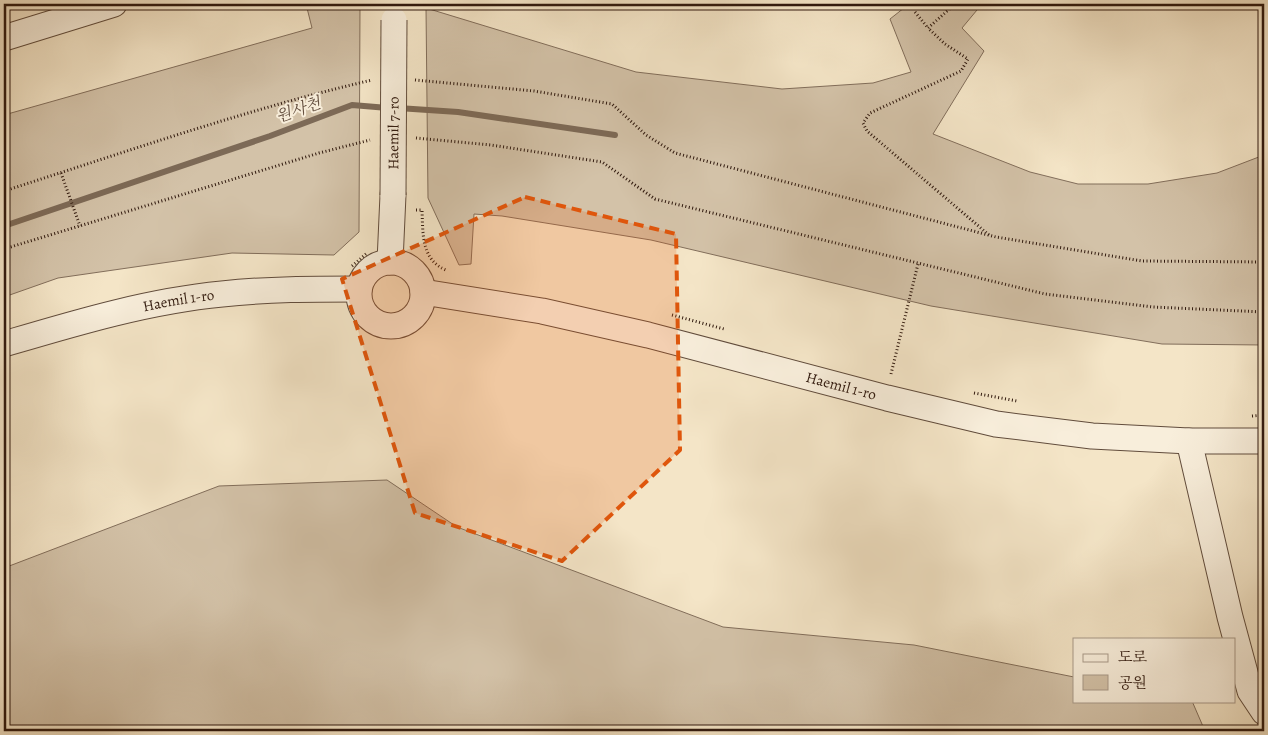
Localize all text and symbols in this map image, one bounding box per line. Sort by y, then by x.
water label: 원사천 [273,91,325,128]
street label: Haemil 7-ro [383,96,404,170]
street label: Haemil 1-ro [141,285,215,316]
street label: Haemil 1-ro [804,367,879,405]
legend [1073,638,1236,702]
text: 도로 [1118,647,1147,667]
text: 공원 [1118,673,1147,693]

